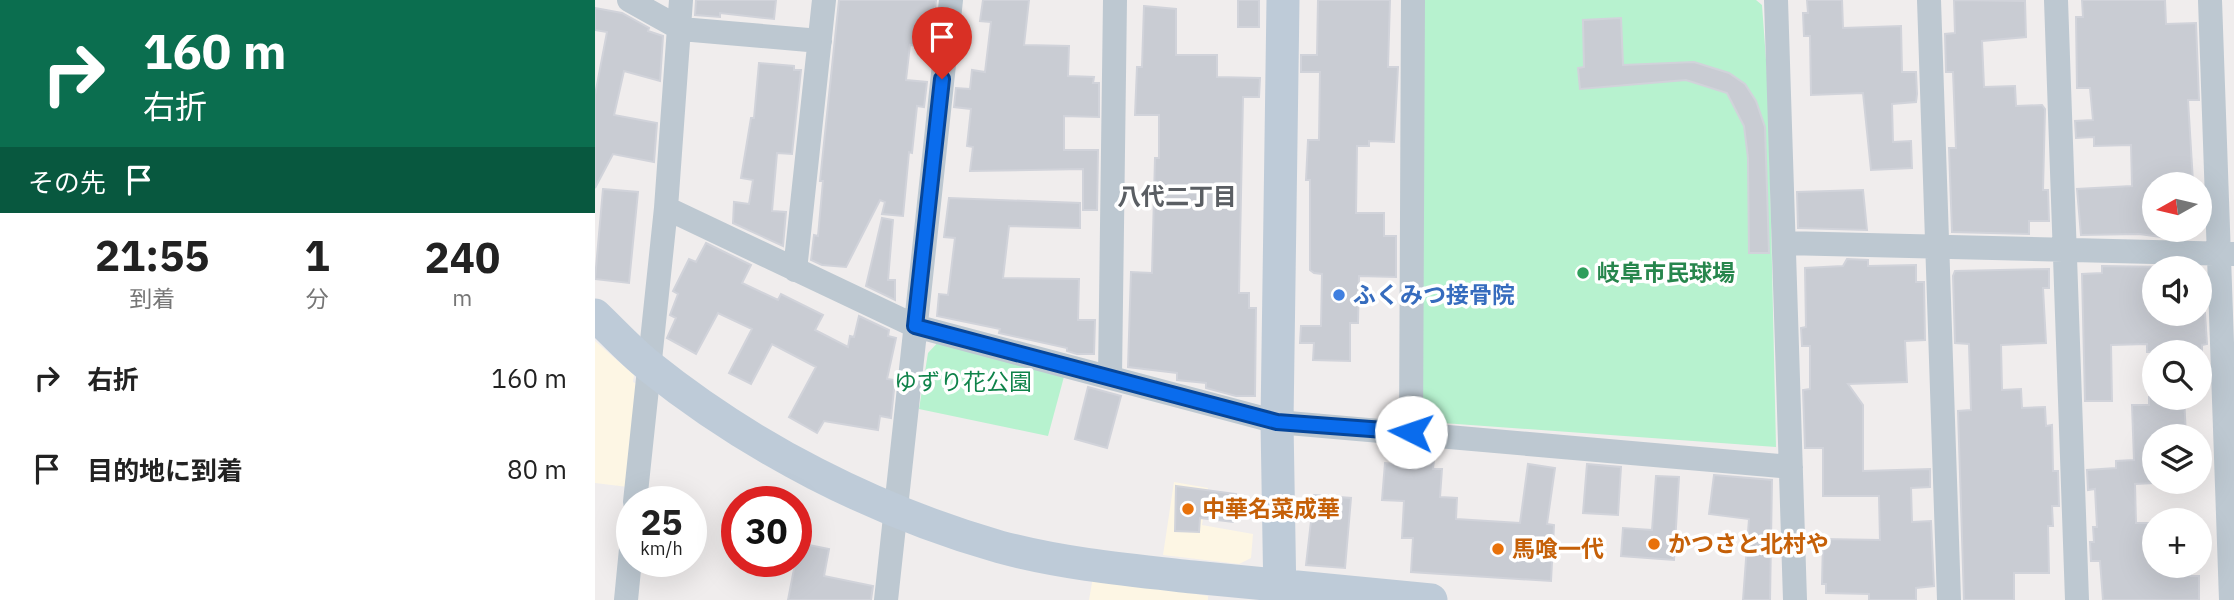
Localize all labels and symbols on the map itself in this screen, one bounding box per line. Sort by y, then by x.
pin [912,7,972,79]
north arrow [2142,172,2212,242]
district label: 八代二丁目 [1117,180,1237,212]
place label: 岐阜市民球場 [1597,257,1735,287]
marker: 岐阜市民球場 [1575,265,1591,281]
place label: ふくみつ接骨院 [1353,279,1515,309]
marker: ふくみつ接骨院 [1331,287,1347,303]
park label: ゆずり花公園 [894,366,1032,396]
position arrow [1374,395,1448,469]
speed limit sign: 30 [721,486,812,577]
place label: 中華名菜成華 [1202,493,1340,523]
marker: 中華名菜成華 [1180,501,1196,517]
place label: かつさと北村や [1668,528,1829,558]
place label: 馬喰一代 [1512,533,1604,563]
marker: かつさと北村や [1646,536,1662,552]
marker: 馬喰一代 [1490,541,1506,557]

